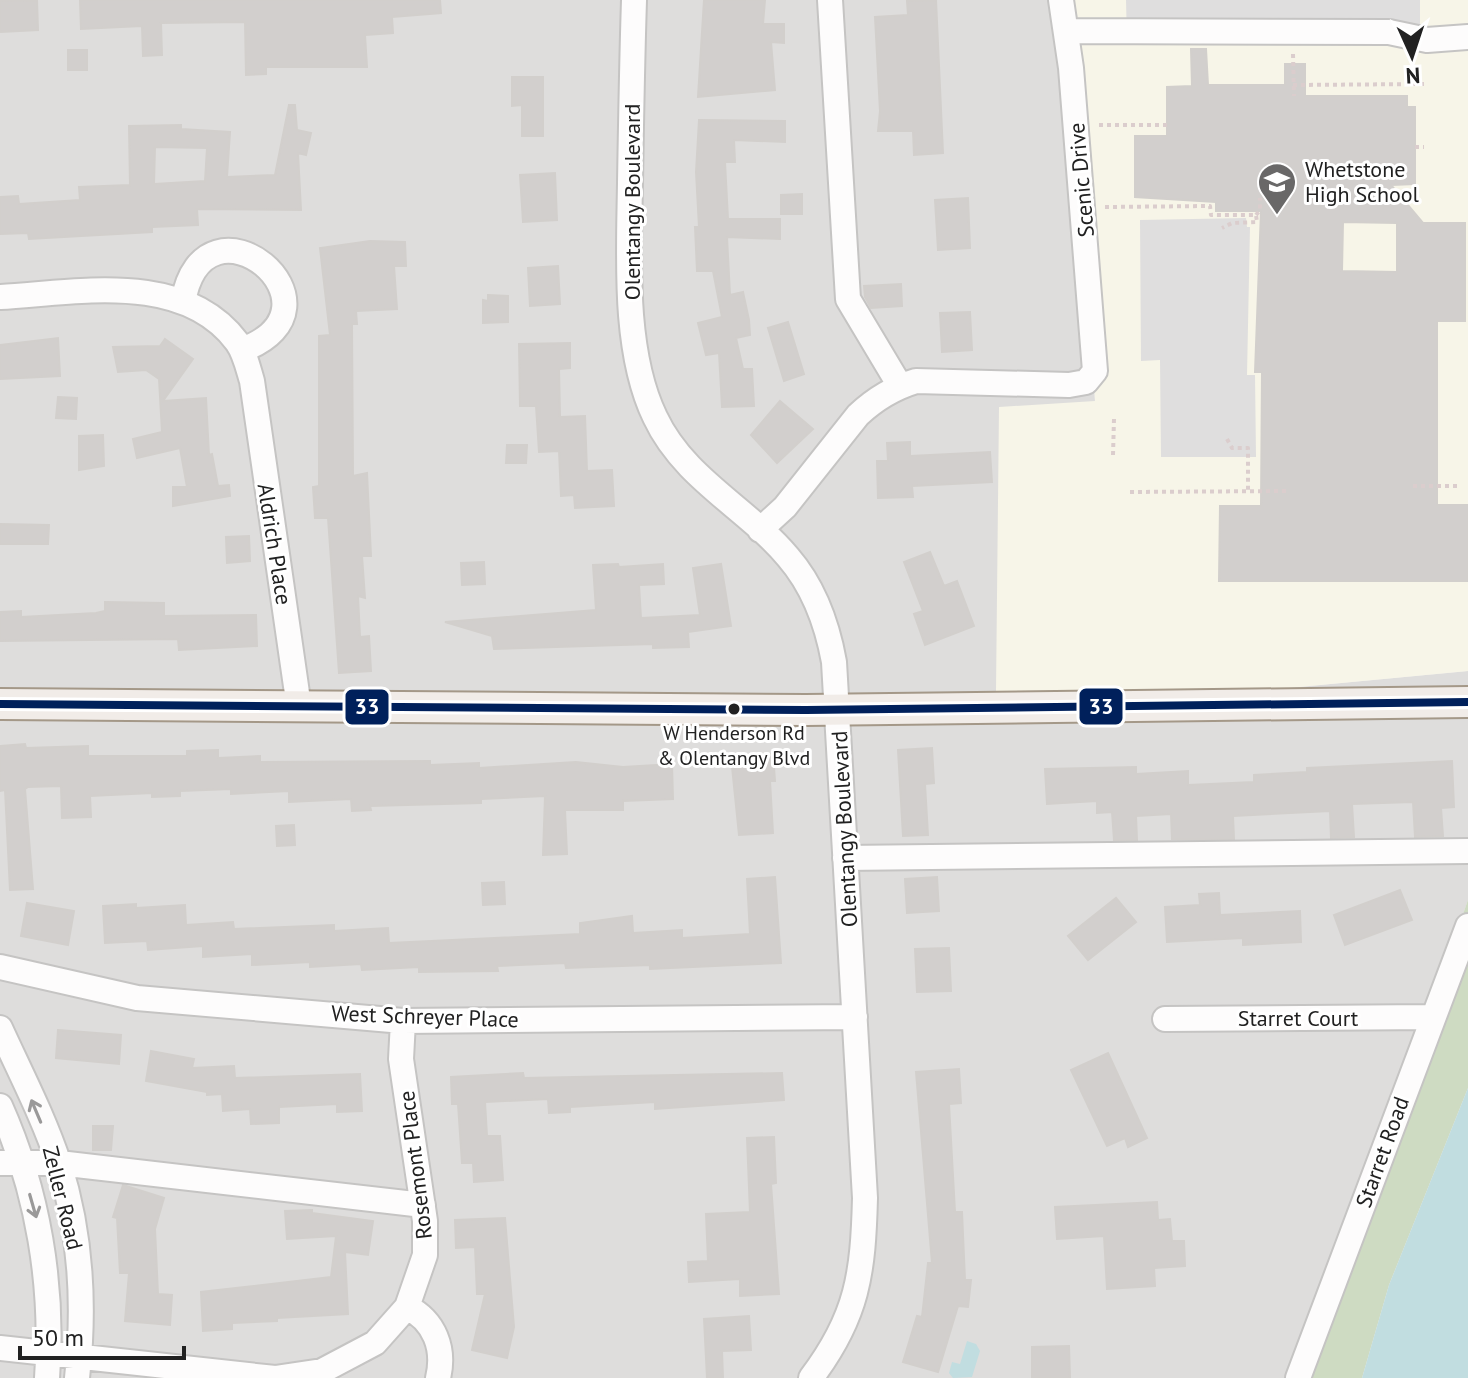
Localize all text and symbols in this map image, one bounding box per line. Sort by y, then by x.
north arrow [1372,16,1452,96]
text: N [1405,62,1421,90]
street label: Olentangy Boulevard [618,104,646,300]
street label: Scenic Drive [1062,122,1100,238]
place label: Whetstone High School [1305,155,1420,208]
school or university icon: Whetstone High School [1256,161,1298,216]
street label: Aldrich Place [252,481,298,607]
line badge: 33 [1078,687,1124,726]
line badge: 33 [344,688,390,726]
text: 33 [355,692,379,720]
text: 33 [1089,692,1113,720]
marker: W Henderson Rd & Olentangy Blvd [726,701,742,717]
place label: W Henderson Rd & Olentangy Blvd [658,720,810,771]
street label: Olentangy Boulevard [825,730,863,928]
street label: West Schreyer Place [331,999,519,1033]
street label: Starret Court [1238,1004,1359,1032]
street label: Rosemont Place [392,1089,438,1241]
street label: Starret Road [1349,1093,1415,1211]
one-way arrow [28,1099,43,1124]
street label: Zeller Road [37,1143,89,1253]
one-way arrow [26,1193,41,1219]
scale bar [20,1310,184,1360]
text: 50 m [32,1322,84,1353]

